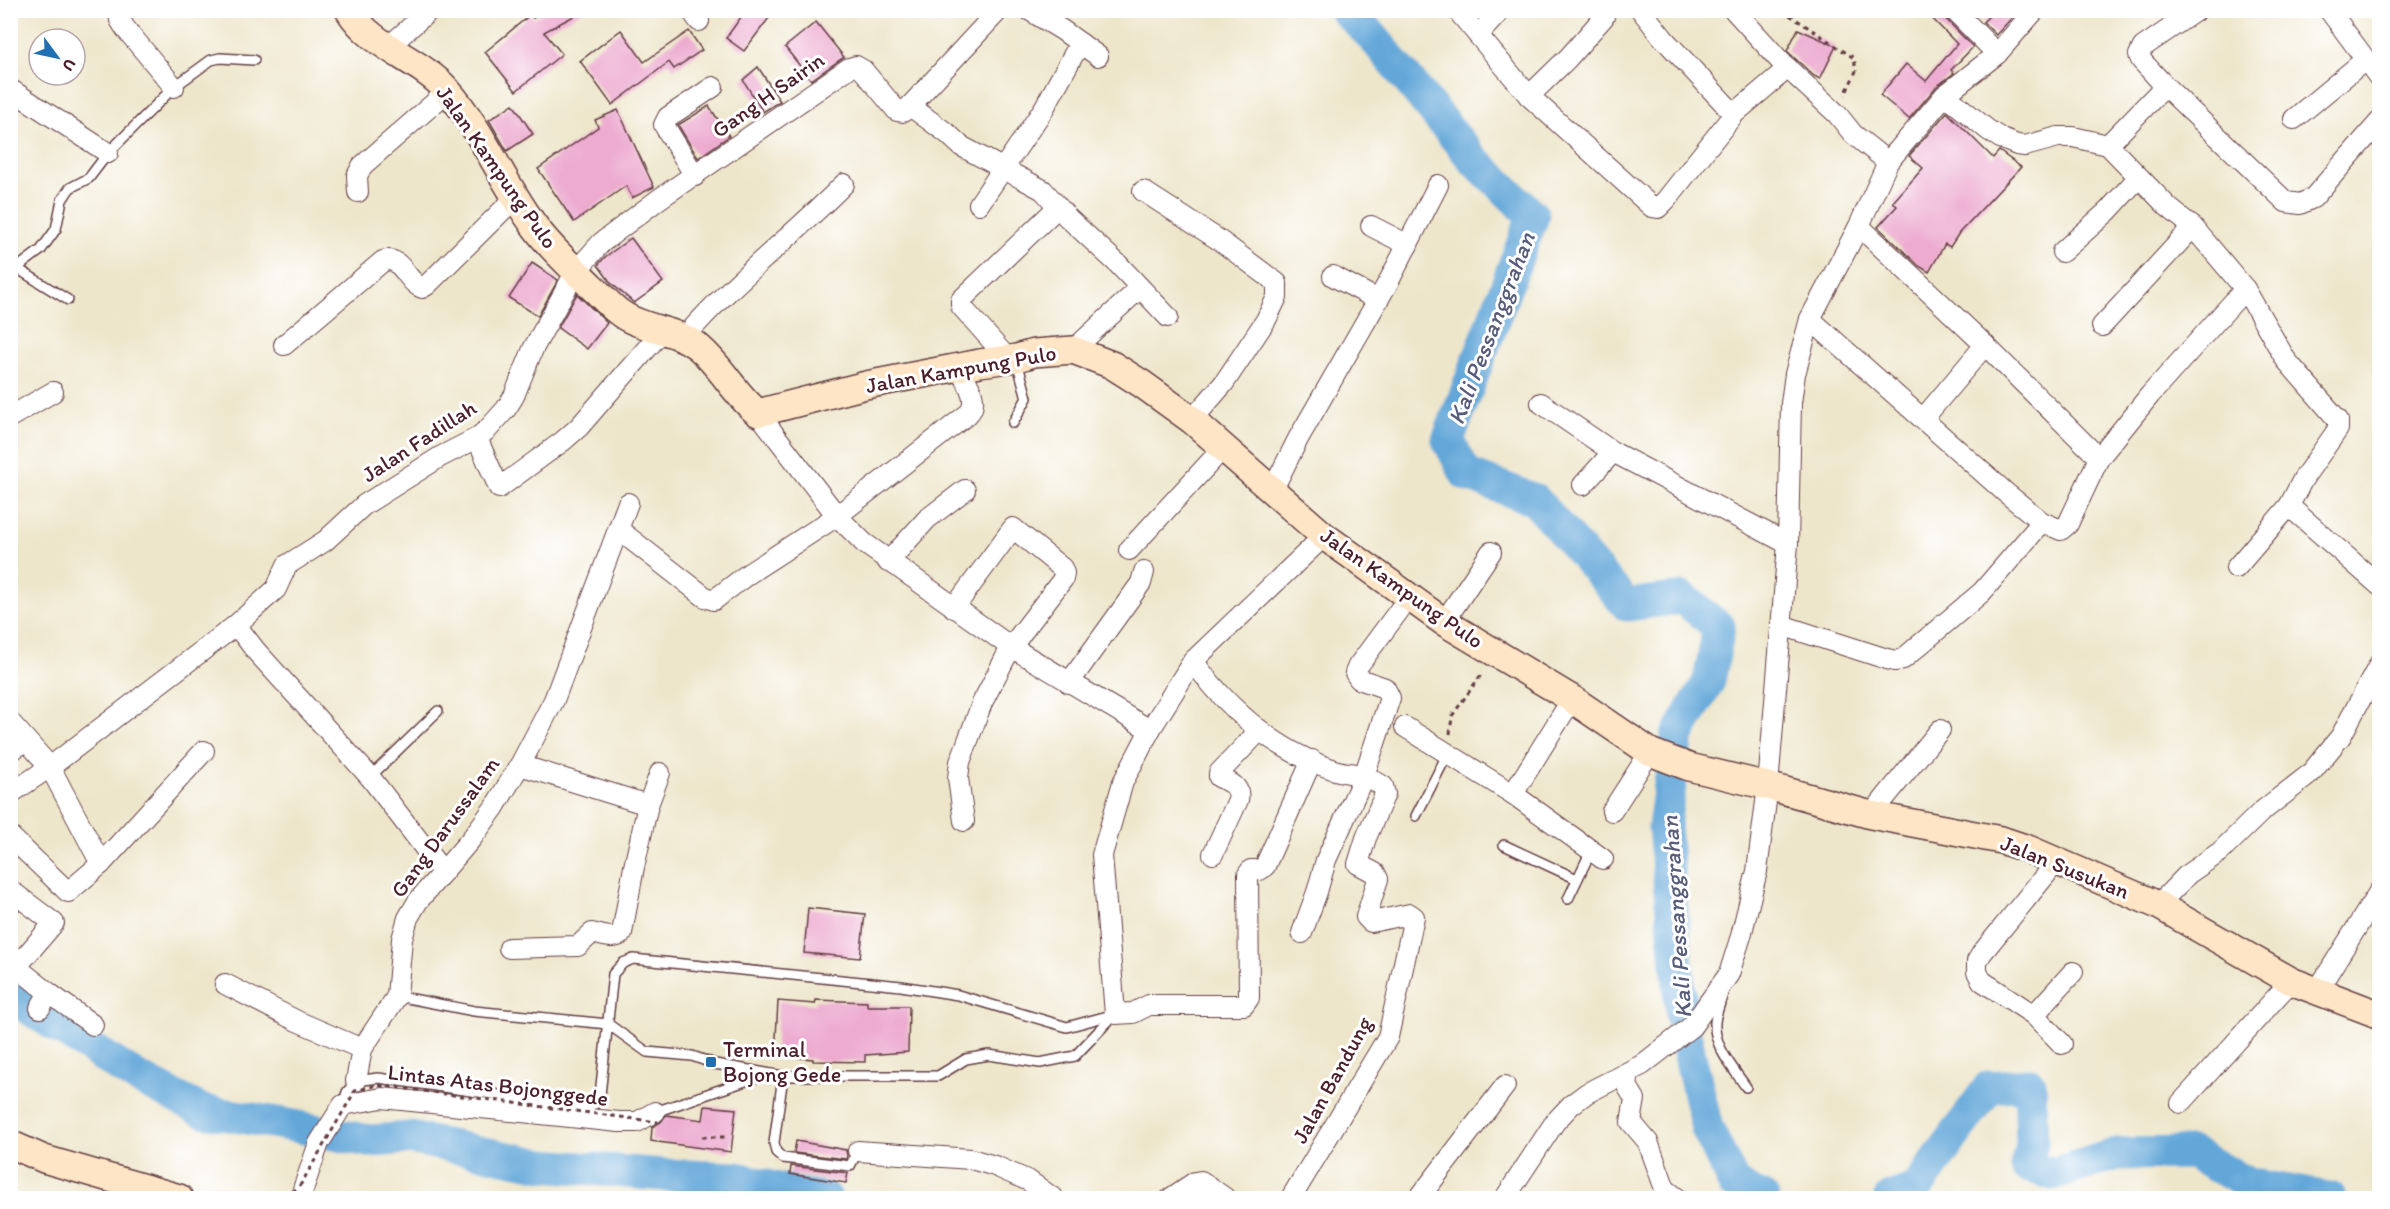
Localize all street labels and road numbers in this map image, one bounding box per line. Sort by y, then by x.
street label: Gang H Sairin [707,46,830,144]
street label: Jalan Kampung Pulo [431,80,563,254]
street label: Jalan Kampung Pulo [864,339,1058,399]
street label: Jalan Fadillah [357,394,481,488]
street label: Jalan Kampung Pulo [1315,522,1489,654]
street label: Gang Darussalam [385,751,505,903]
street label: Jalan Susukan [1997,829,2133,905]
street label: Jalan Bandung [1286,1011,1378,1148]
street label: Lintas Atas Bojonggede [386,1058,610,1112]

